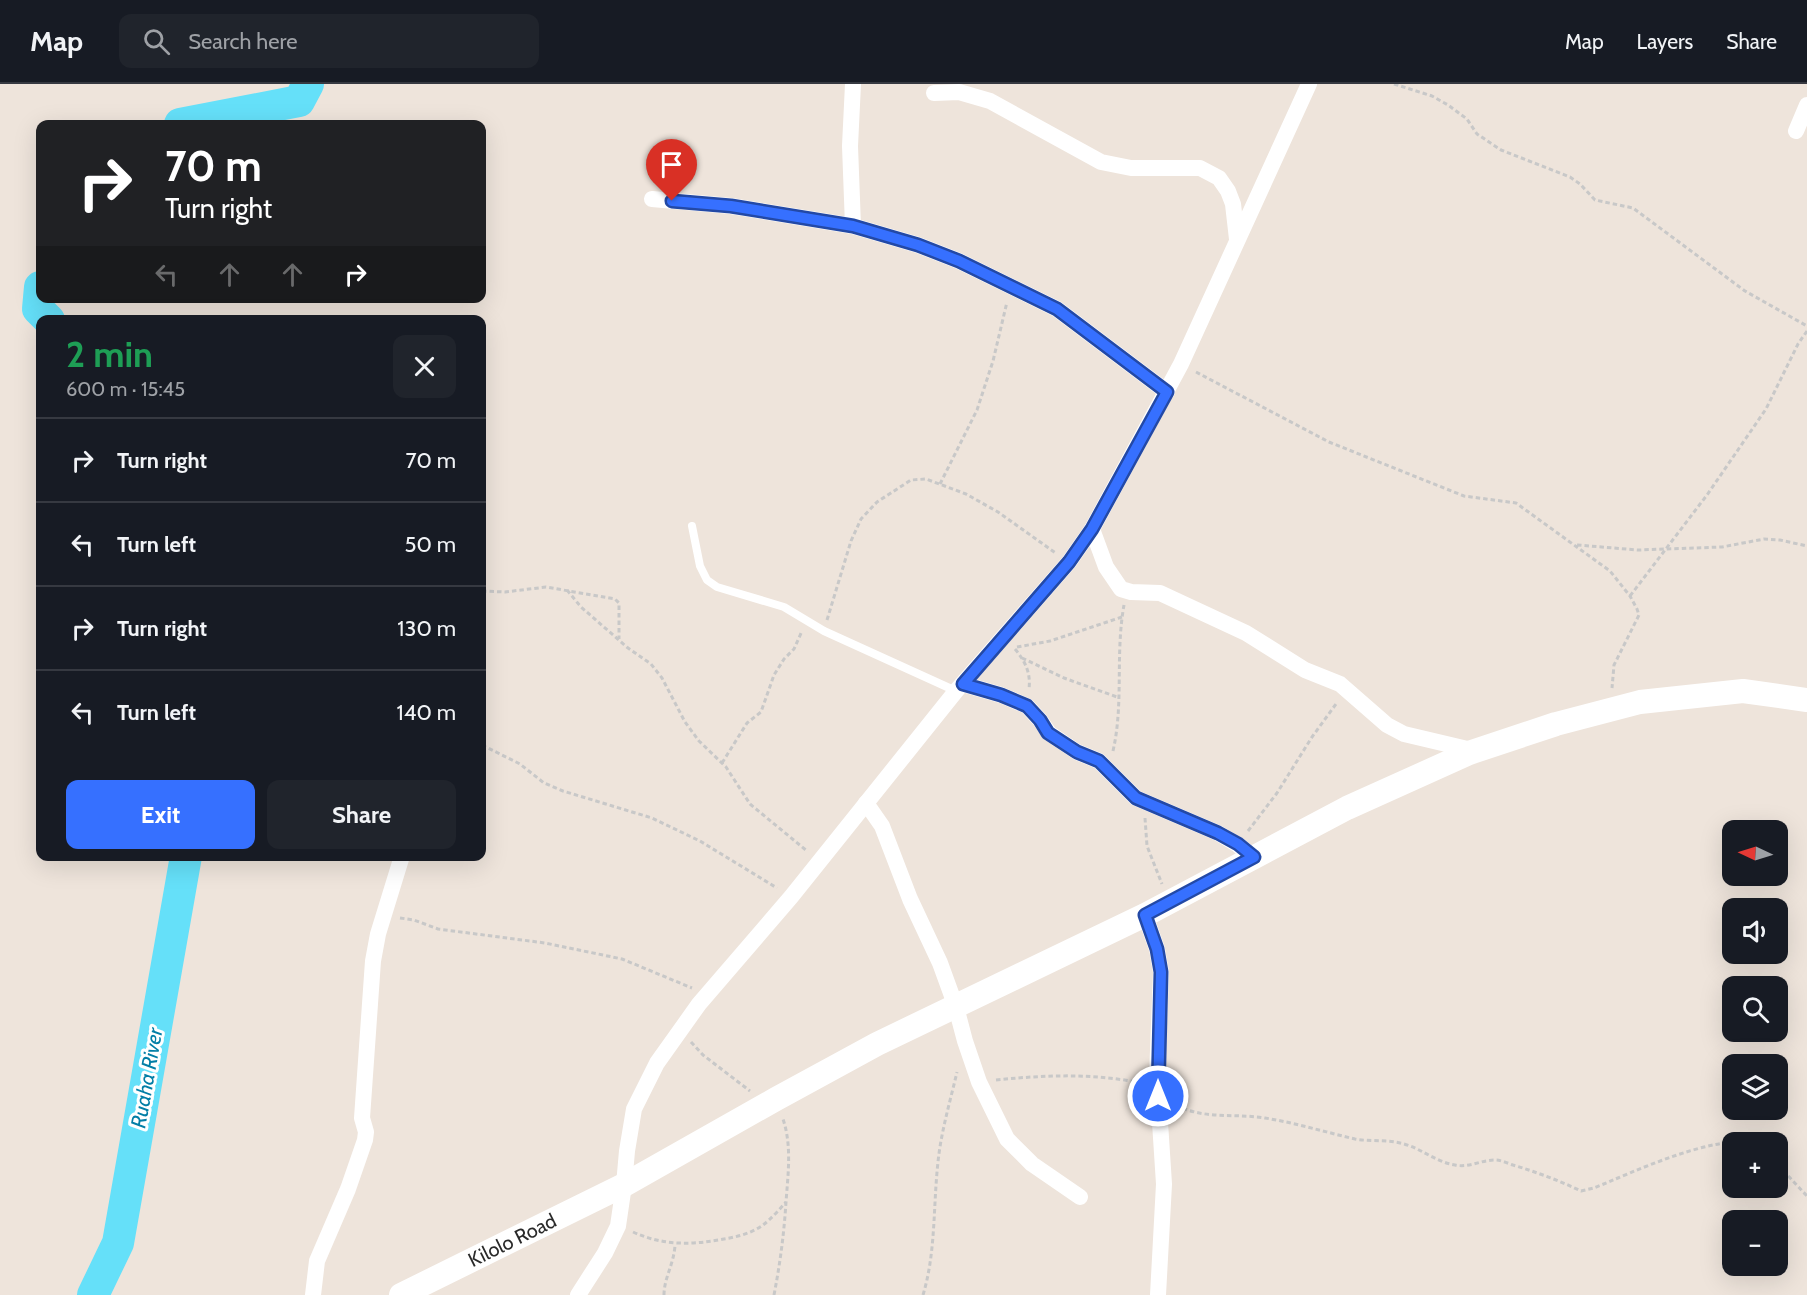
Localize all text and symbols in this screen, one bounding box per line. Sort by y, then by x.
search box [119,14,539,68]
text: Map [30,24,83,58]
icon: search [140,25,173,58]
text: Search here [188,28,297,55]
text: Map [1565,29,1604,54]
text: Layers [1637,29,1693,54]
text: Share [1726,29,1777,54]
pin [646,139,697,201]
text: 70 m [165,140,262,192]
icon: right [66,144,144,222]
icon: arrive [655,148,688,181]
text: Turn right [165,192,272,225]
icon: left [150,258,183,291]
icon: ahead [213,258,246,291]
icon: ahead [276,258,309,291]
icon: right [339,258,372,291]
text: 2 min [66,332,153,376]
button: close [393,335,456,398]
text: 600 m · 15:45 [66,377,185,401]
icon: right [66,444,99,477]
text: Turn right [117,447,207,474]
text: 70 m [406,447,456,474]
icon: left [66,528,99,561]
text: Turn left [117,531,196,558]
text: 50 m [404,531,456,558]
icon: right [66,612,99,645]
text: Turn right [117,615,207,642]
text: 130 m [397,615,456,642]
icon: left [66,696,99,729]
text: Turn left [117,699,196,726]
text: 140 m [397,699,456,726]
button: Exit [66,780,255,849]
button: Share [267,780,456,849]
north arrow [1722,820,1788,886]
map controls [1722,820,1788,1276]
button: sound [1722,898,1788,964]
button: search [1722,976,1788,1042]
water label: Ruaha River [125,1024,168,1130]
button: layers [1722,1054,1788,1120]
position arrow [1126,1064,1190,1128]
button: + [1722,1132,1788,1198]
street label: Kilolo Road [464,1208,560,1272]
button: − [1722,1210,1788,1276]

